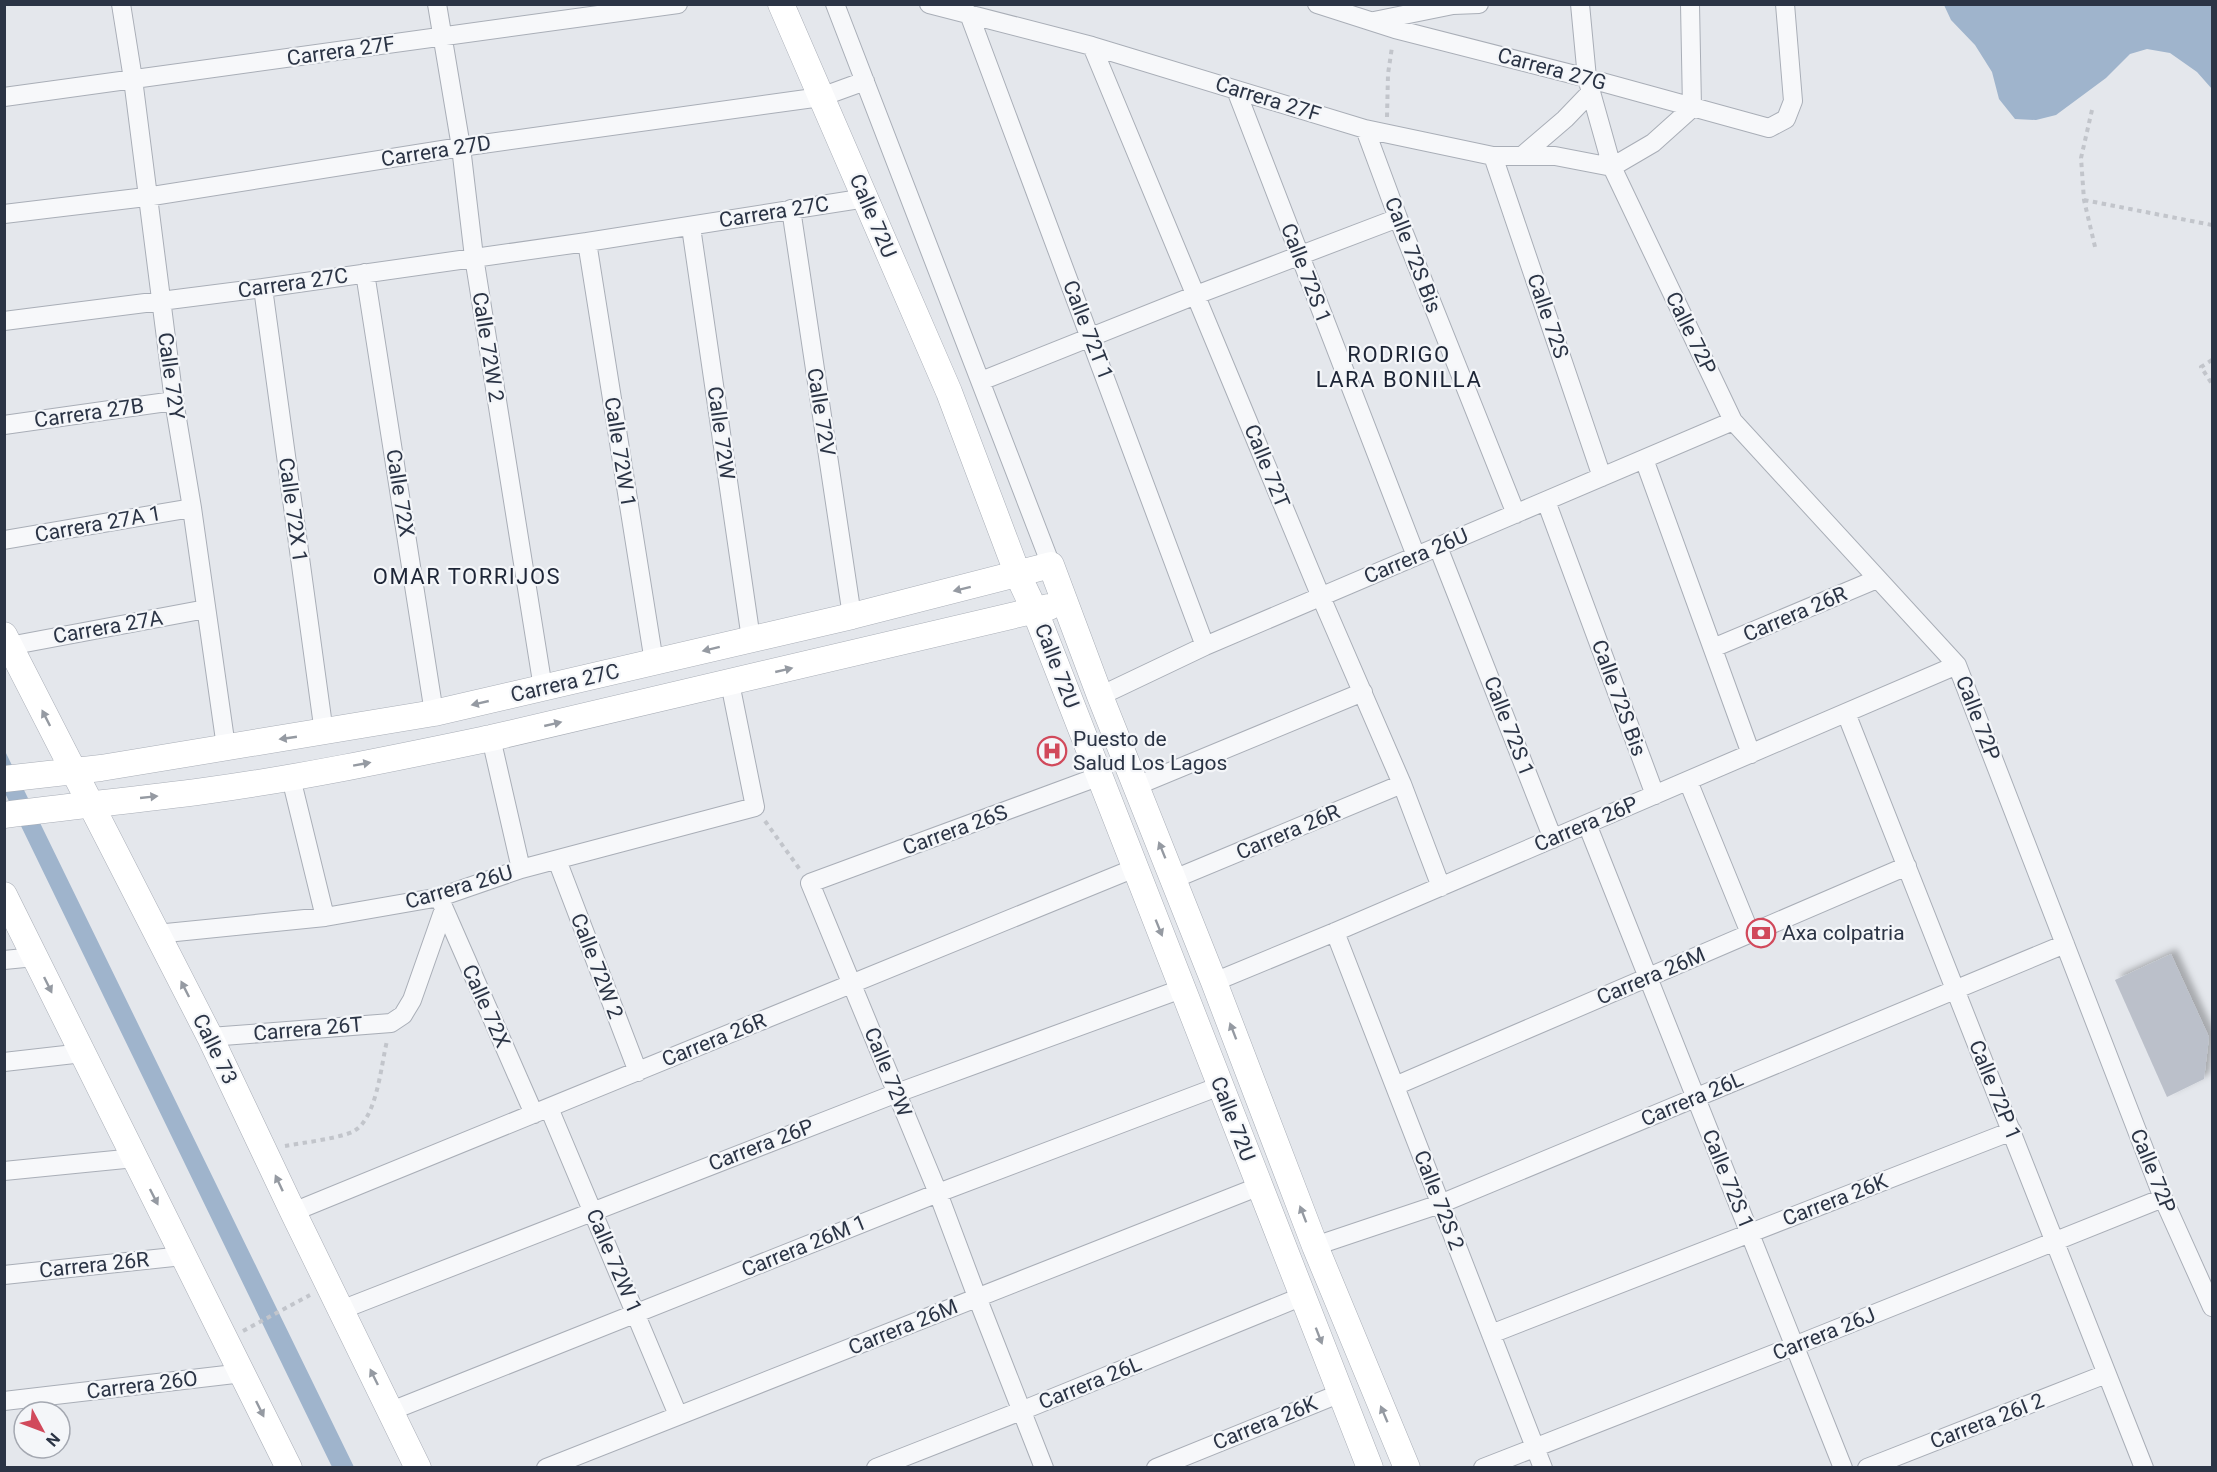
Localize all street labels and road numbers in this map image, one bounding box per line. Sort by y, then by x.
street label: Carrera 27F [285,32,397,70]
street label: Carrera 27G [1495,43,1609,95]
street label: Carrera 27F [1212,72,1324,126]
street label: Carrera 27D [379,130,493,172]
street label: Calle 72U [845,170,901,262]
street label: Carrera 27C [717,191,831,233]
street label: Calle 72S Bis [1380,194,1446,316]
street label: Calle 72S 1 [1276,220,1336,326]
street label: Carrera 27C [236,263,350,303]
street label: Calle 72S [1522,271,1574,361]
street label: Calle 72T 1 [1058,277,1118,383]
street label: Calle 72P [1661,288,1721,378]
street label: Calle 72W 2 [467,290,509,404]
street label: Calle 72Y [153,331,189,422]
street label: Calle 72V [802,366,840,458]
street label: Calle 72W [703,385,739,482]
street label: Carrera 27B [33,393,145,433]
street label: Calle 72W 1 [599,395,641,509]
street label: Calle 72T [1239,421,1295,512]
street label: Calle 72X [381,447,419,539]
street label: Calle 72X 1 [274,456,312,564]
street label: Carrera 27A 1 [33,501,163,547]
street label: Carrera 26U [1360,523,1472,589]
street label: Carrera 26R [1740,581,1850,647]
street label: Carrera 27A [51,606,165,648]
street label: Calle 72U [1030,620,1084,712]
street label: Calle 72S Bis [1587,637,1651,759]
street label: Carrera 27C [508,659,622,707]
street label: Calle 72P [1951,672,2005,764]
street label: Calle 72S 1 [1479,673,1539,779]
street label: Carrera 26P [1530,791,1642,857]
street label: Carrera 26R [1233,799,1343,865]
street label: Carrera 26S [899,800,1011,860]
street label: Carrera 26U [402,860,516,914]
street label: Calle 72W 2 [566,910,628,1022]
street label: Carrera 26M [1593,942,1709,1010]
street label: Calle 72X [457,961,515,1051]
street label: Carrera 26R [658,1008,770,1072]
street label: Calle 73 [188,1010,242,1088]
street label: Carrera 26T [252,1012,364,1046]
street label: Calle 72W [859,1024,917,1120]
street label: Calle 72P 1 [1964,1037,2026,1143]
street label: Carrera 26L [1637,1067,1747,1131]
street label: Calle 72U [1206,1073,1260,1165]
street label: Carrera 26P [705,1114,817,1176]
street label: Calle 72P [2125,1125,2181,1217]
street label: Calle 72S 1 [1697,1126,1759,1232]
street label: Calle 72S 2 [1409,1147,1469,1253]
street label: Carrera 26K [1779,1169,1892,1231]
street label: Calle 72W 1 [581,1205,647,1317]
street label: Carrera 26M 1 [738,1210,870,1282]
street label: Carrera 26R [38,1247,150,1283]
street label: Carrera 26M [845,1294,961,1360]
street label: Carrera 26J [1769,1302,1879,1366]
street label: Carrera 26L [1035,1352,1145,1414]
street label: Carrera 26O [85,1366,199,1404]
street label: Carrera 26I 2 [1927,1388,2047,1454]
street label: Carrera 26K [1209,1391,1321,1455]

